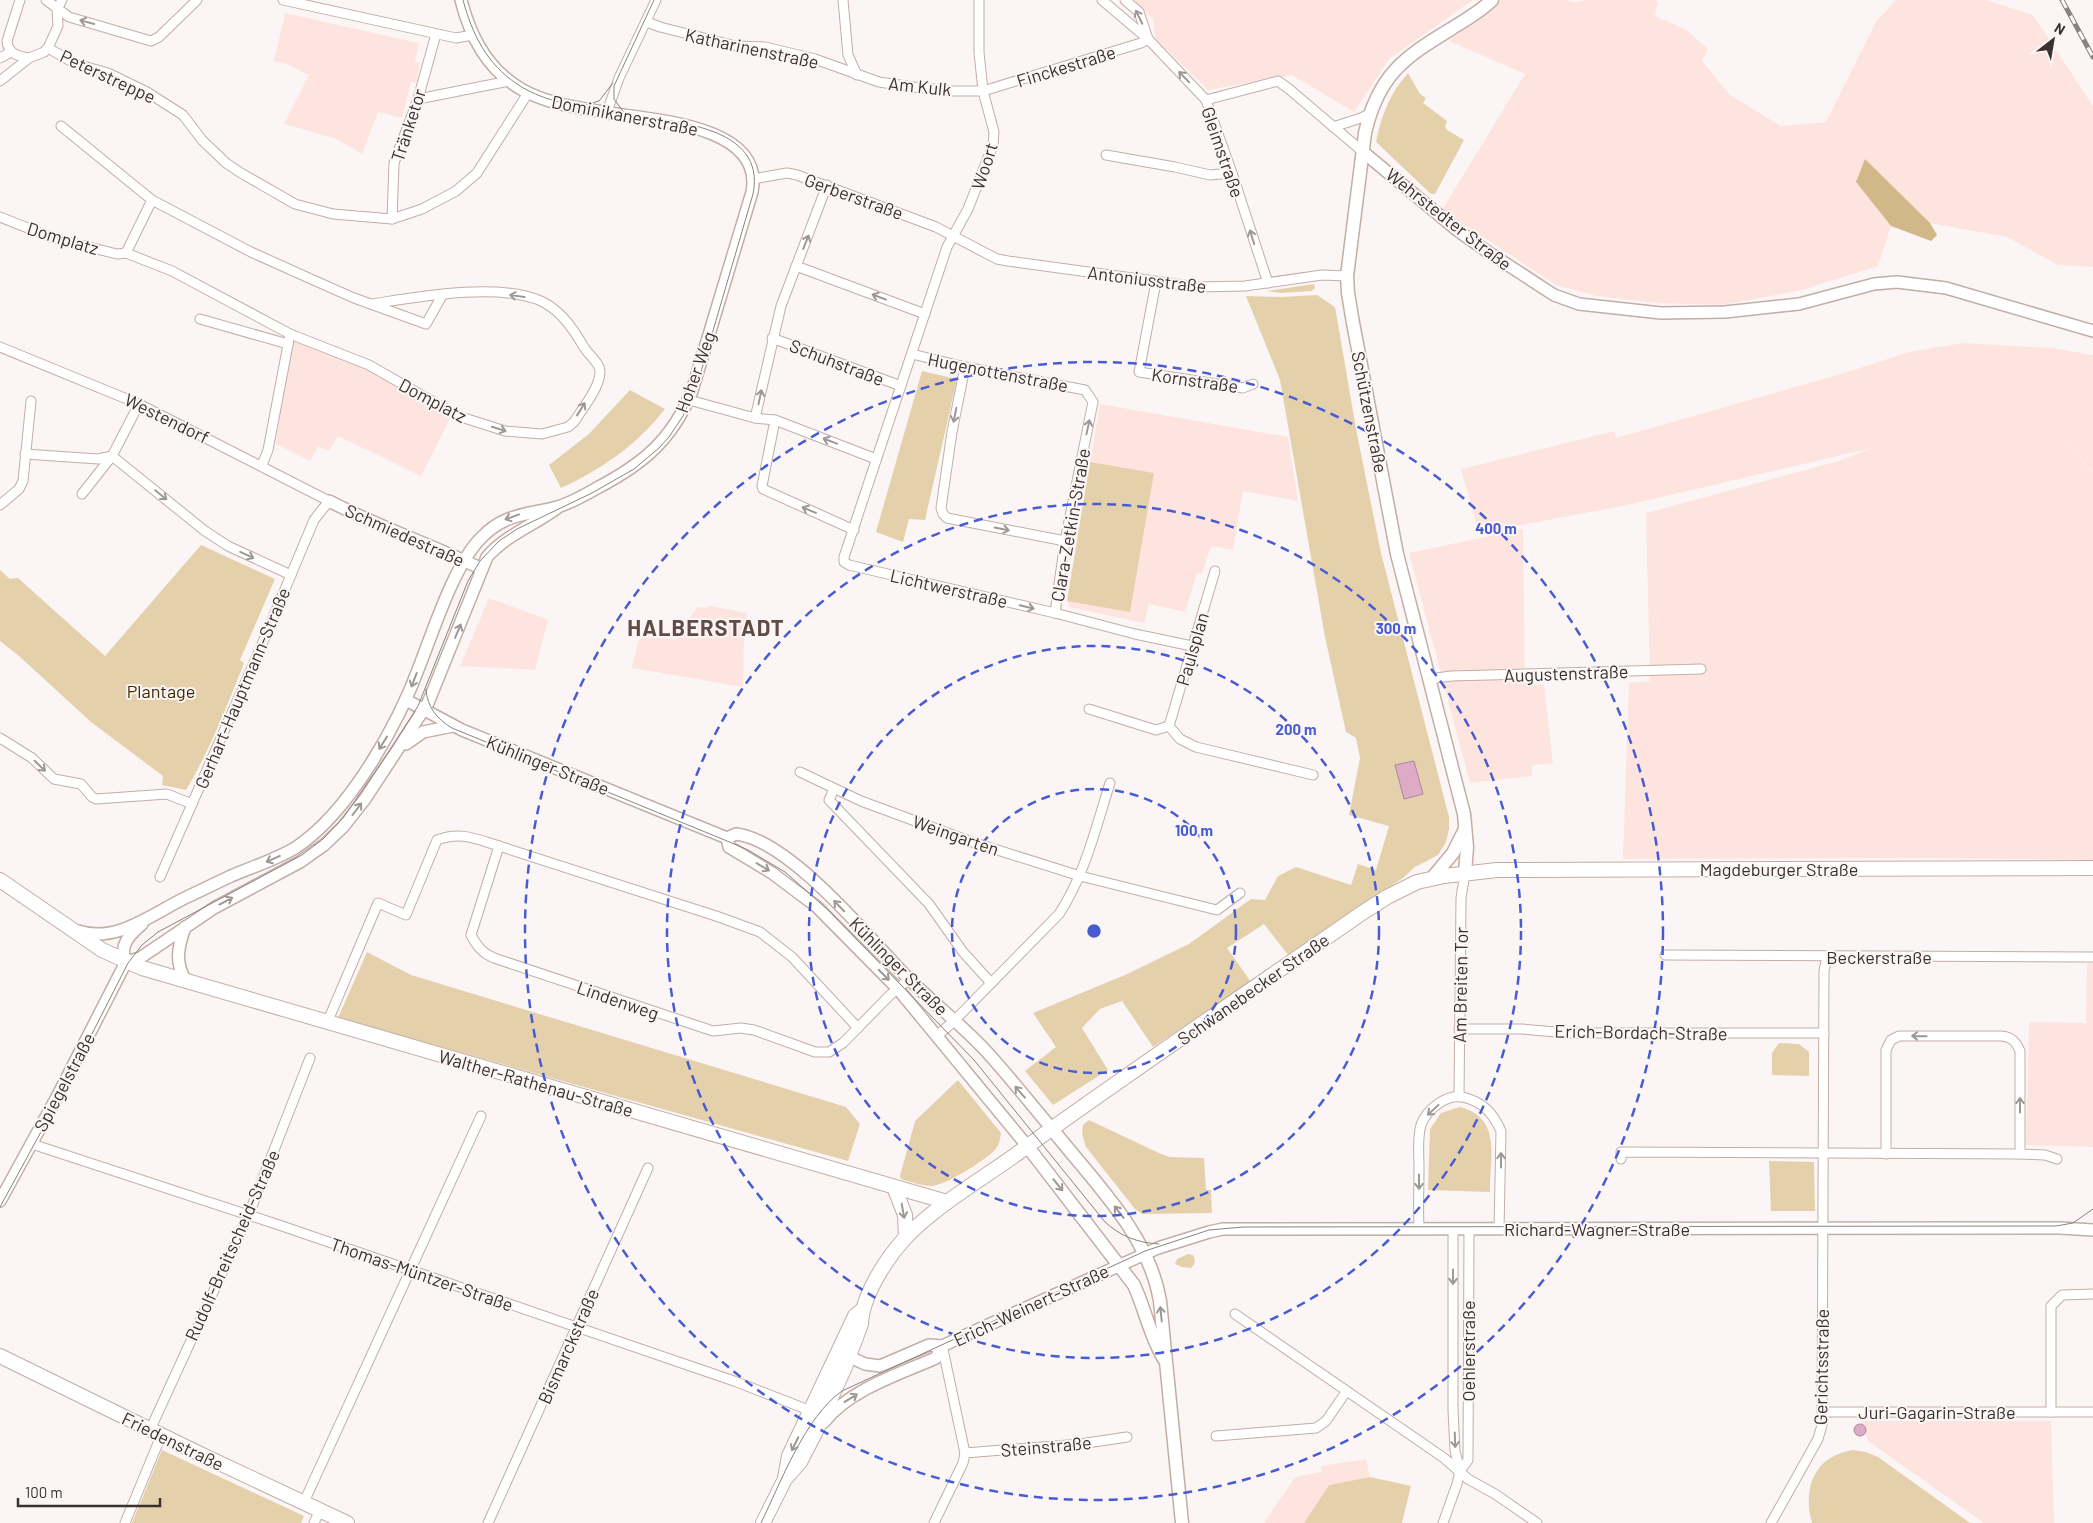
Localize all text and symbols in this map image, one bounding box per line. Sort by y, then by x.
one-way arrow [1134,9,1144,24]
north arrow [2028,15,2078,65]
one-way arrow [79,17,95,27]
text: N [2052,19,2068,38]
street label: Katharinenstraße [683,23,821,73]
street label: Finckestraße [1014,41,1118,91]
street label: Peterstreppe [57,44,159,108]
one-way arrow [1178,71,1190,84]
street label: Am Kulk [887,72,953,100]
street label: Tränketor [386,85,430,164]
street label: Dominikanerstraße [550,90,700,140]
street label: Gleimstraße [1197,104,1249,200]
street label: Woort [966,140,1002,192]
street label: Wehrstedter Straße [1382,163,1516,275]
street label: Gerberstraße [802,168,906,224]
street label: Domplatz [25,217,101,259]
one-way arrow [1247,230,1257,246]
one-way arrow [801,235,811,250]
street label: Antoniusstraße [1086,261,1208,297]
one-way arrow [509,290,525,300]
one-way arrow [872,292,887,301]
street label: Hoher Weg [670,328,720,416]
street label: Schuhstraße [787,334,887,390]
street label: Hugenottenstraße [926,348,1070,396]
street label: Schützenstraße [1347,349,1393,475]
street label: Kornstraße [1150,363,1240,397]
street label: Domplatz [395,373,471,427]
street label: Westendorf [121,388,213,448]
one-way arrow [755,390,765,406]
one-way arrow [576,403,586,417]
one-way arrow [950,406,960,422]
one-way arrow [1084,420,1093,436]
one-way arrow [491,424,507,434]
one-way arrow [823,436,838,445]
street label: Clara-Zetkin-Straße [1046,446,1094,604]
one-way arrow [154,489,167,500]
street label: Schmiedestraße [342,499,468,571]
one-way arrow [802,505,817,515]
one-way arrow [505,513,521,522]
text: 400 m [1475,519,1517,537]
one-way arrow [994,524,1010,534]
one-way arrow [239,551,254,560]
street label: Lichtwerstraße [888,564,1010,612]
street label: Gerhart-Hauptmann-Straße [190,584,294,792]
one-way arrow [1019,603,1035,612]
street label: Paulsplan [1171,610,1213,688]
district label: HALBERSTADT [627,614,785,640]
text: 300 m [1376,619,1416,637]
one-way arrow [454,624,464,639]
street label: Augustenstraße [1503,660,1629,686]
one-way arrow [409,672,419,687]
park label: Plantage [127,680,195,702]
text: 200 m [1275,720,1317,738]
street label: Kühlinger Straße [483,730,613,800]
one-way arrow [377,735,387,749]
one-way arrow [34,760,46,772]
one-way arrow [352,803,363,816]
street label: Weingarten [910,810,1002,860]
text: 100 m [1175,821,1213,839]
one-way arrow [266,854,281,864]
street label: Magdeburger Straße [1700,858,1858,880]
one-way arrow [756,863,770,873]
one-way arrow [218,896,233,906]
one-way arrow [833,900,845,913]
street label: Kühlinger Straße [845,912,953,1020]
centre of rings [1085,922,1103,940]
street label: Am Breiten Tor [1448,926,1472,1043]
street label: Schwanebecker Straße [1173,928,1333,1050]
street label: Beckerstraße [1826,946,1932,968]
one-way arrow [878,969,890,981]
street label: Lindenweg [574,976,662,1024]
street label: Erich-Bordach-Straße [1554,1019,1728,1045]
street label: Spiegelstraße [29,1029,99,1135]
one-way arrow [1912,1031,1928,1041]
street label: Walther-Rathenau-Straße [436,1045,636,1121]
one-way arrow [1015,1086,1026,1099]
one-way arrow [2015,1098,2025,1114]
one-way arrow [1426,1104,1439,1116]
street label: Rudolf-Breitscheid-Straße [180,1146,284,1344]
one-way arrow [1496,1152,1506,1168]
one-way arrow [1414,1174,1424,1190]
one-way arrow [1052,1178,1063,1191]
one-way arrow [899,1203,908,1219]
one-way arrow [1113,1206,1124,1219]
street label: Richard-Wagner-Straße [1504,1218,1690,1240]
street label: Thomas-Müntzer-Straße [328,1232,516,1316]
street label: Erich-Weinert-Straße [950,1259,1112,1351]
one-way arrow [1448,1269,1458,1285]
street label: Bismarckstraße [533,1285,603,1407]
street label: Oehlerstraße [1457,1300,1479,1402]
one-way arrow [1156,1307,1166,1323]
street label: Gerichtsstraße [1809,1309,1833,1425]
one-way arrow [843,1392,857,1402]
street label: Juri-Gagarin-Straße [1858,1401,2016,1423]
street label: Friedenstraße [119,1407,227,1475]
street label: Steinstraße [1000,1431,1092,1461]
one-way arrow [1450,1432,1459,1448]
one-way arrow [790,1436,800,1451]
scale bar [18,1476,160,1508]
text: 100 m [25,1483,63,1501]

